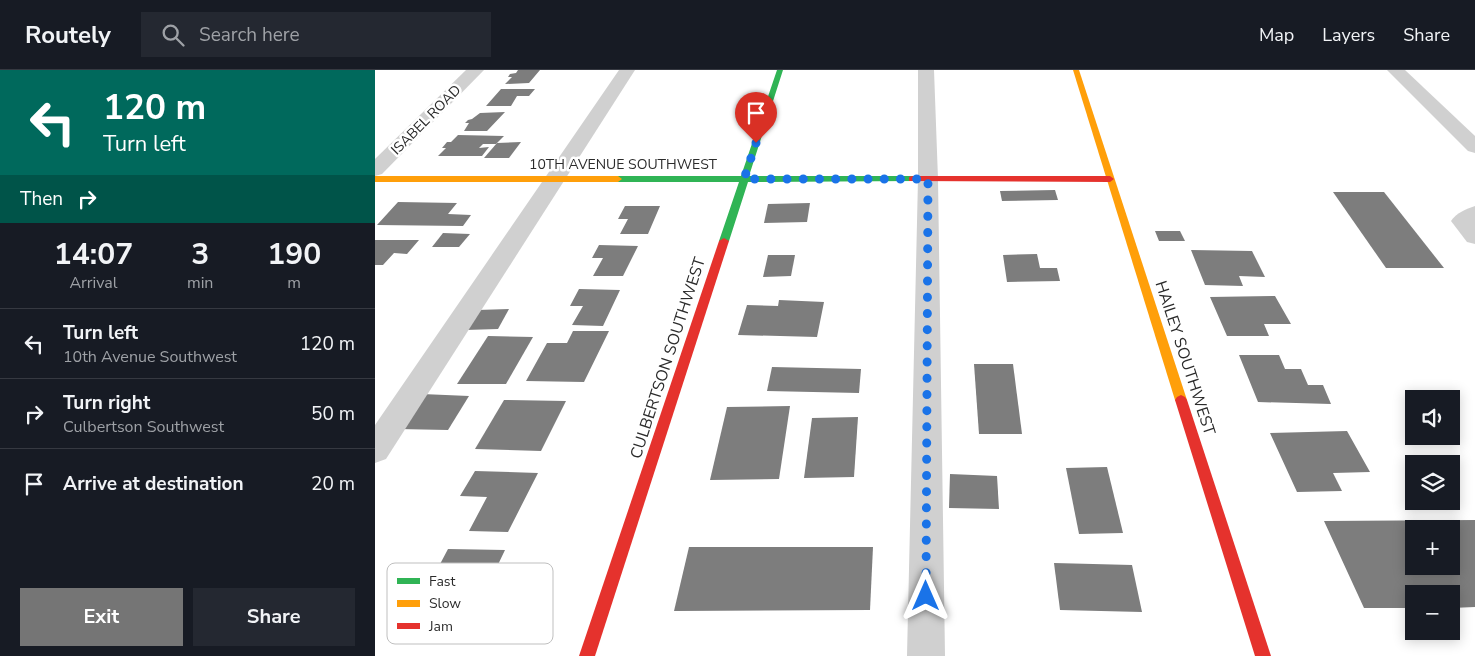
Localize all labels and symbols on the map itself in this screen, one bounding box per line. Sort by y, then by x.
street label: ISABEL ROAD [387,81,465,159]
pin [735,92,777,143]
street label: 10TH AVENUE SOUTHWEST [529,155,718,174]
street label: CULBERTSON SOUTHWEST [625,254,711,462]
street label: HAILEY SOUTHWEST [1150,278,1220,438]
legend [387,563,553,644]
position arrow [899,569,951,621]
text: Fast [429,572,455,591]
text: Slow [429,594,461,613]
text: Jam [428,617,453,636]

